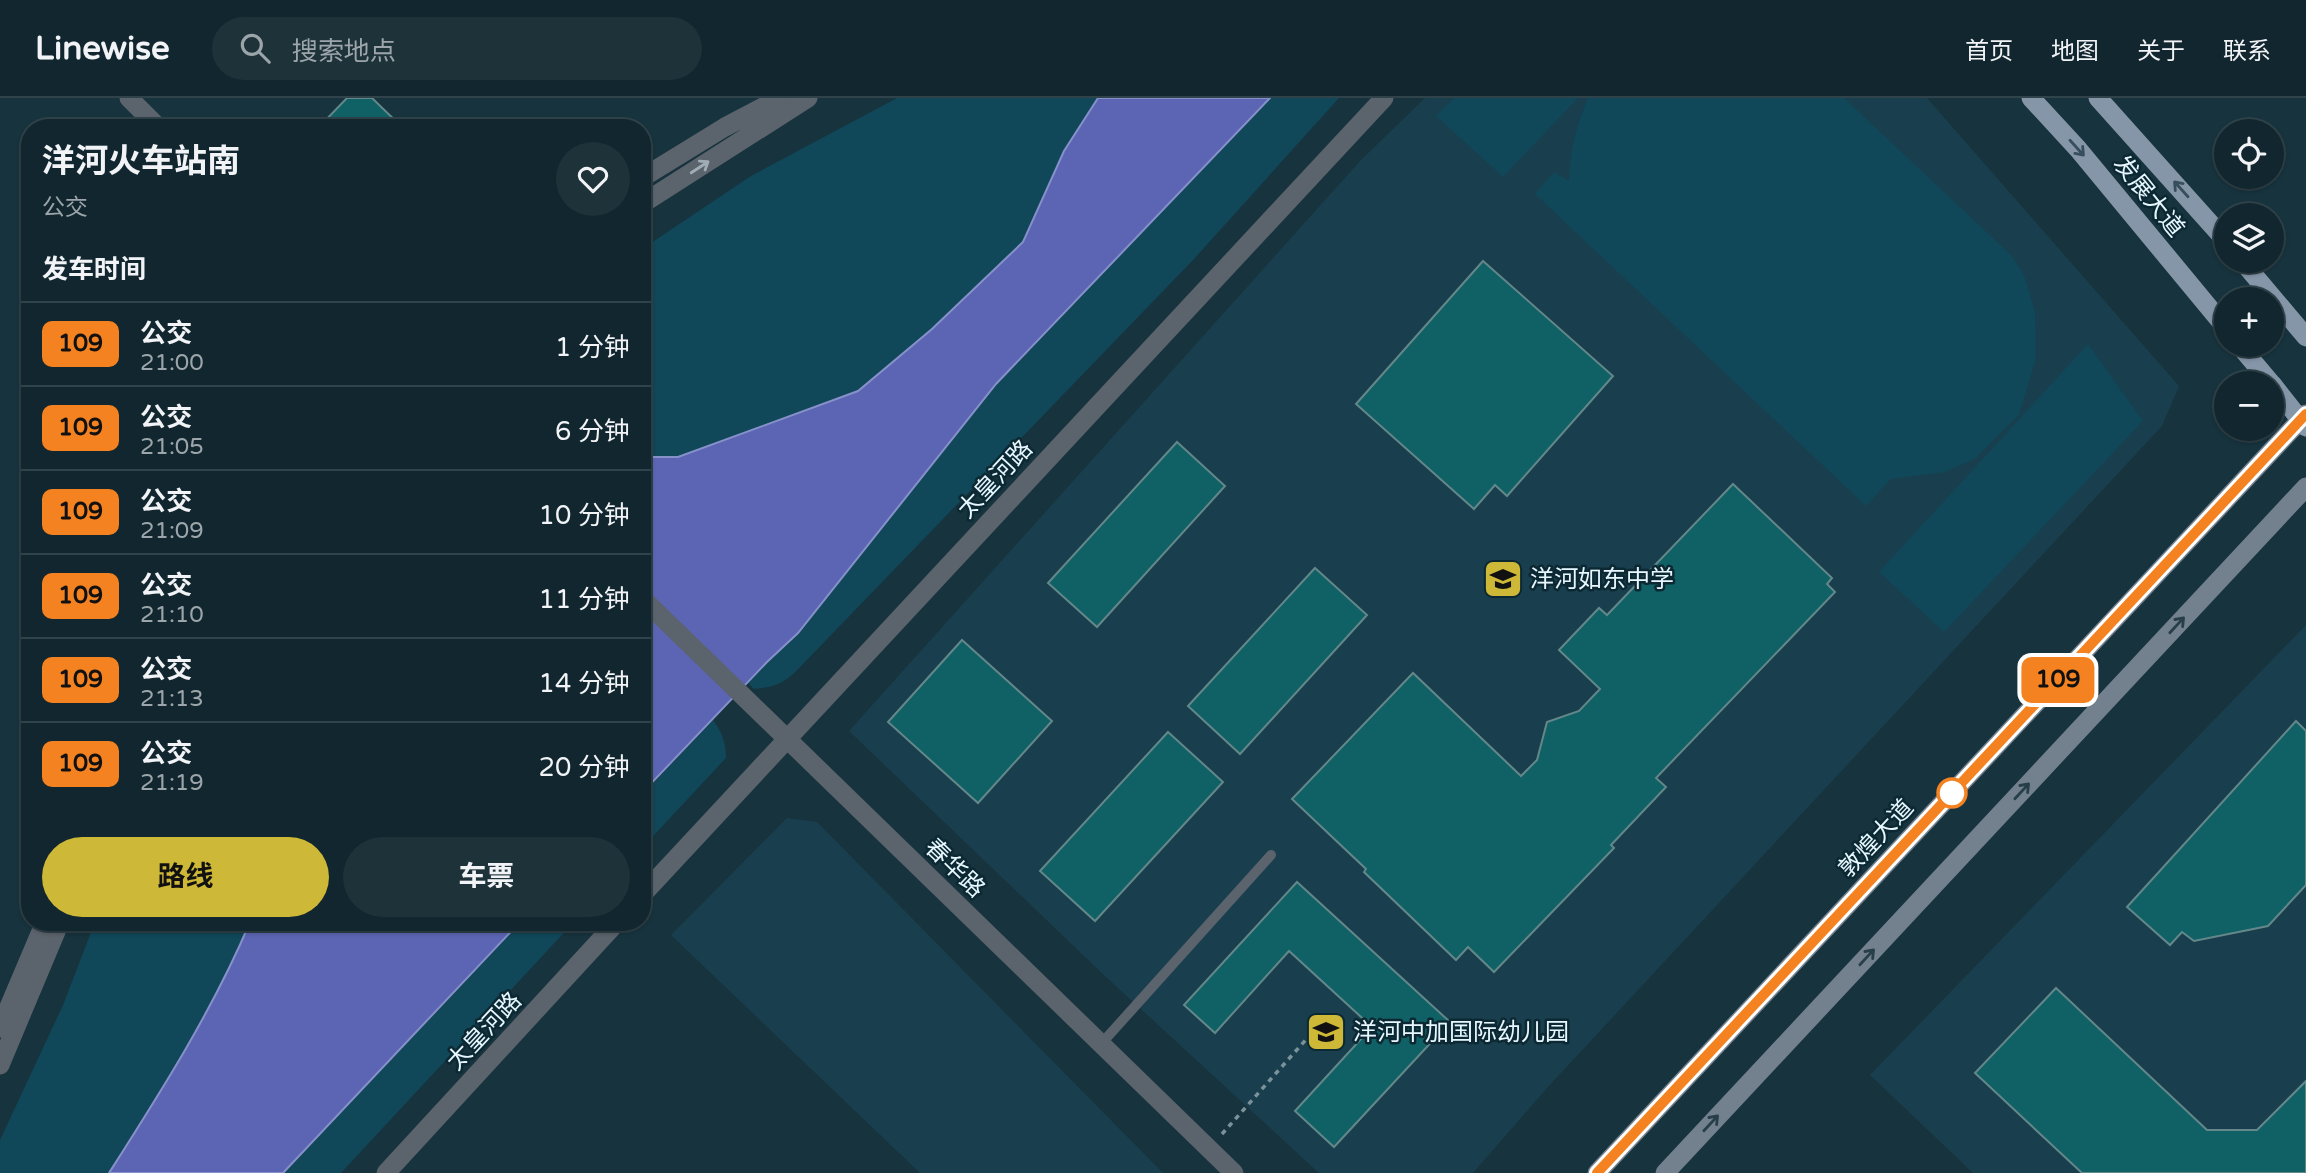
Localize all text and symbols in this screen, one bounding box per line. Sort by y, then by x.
search box [212,17,702,80]
text: Linewise [35,29,170,68]
icon: search [236,29,274,67]
text: 搜索地点 [292,36,396,67]
text: 首页 [1965,37,2013,66]
text: 地图 [2051,37,2099,66]
text: 关于 [2137,37,2185,66]
text: 联系 [2223,37,2271,66]
map controls [2214,119,2284,441]
button: locate [2214,119,2284,189]
one-way arrow [2069,139,2085,157]
text: 洋河火车站南 [42,142,240,181]
button: heart [556,142,630,216]
street label: 发展大道 [2107,150,2190,243]
one-way arrow [689,160,709,174]
one-way arrow [2173,181,2190,198]
text: 公交 [42,194,88,222]
button: layers [2214,203,2284,273]
text: 发车时间 [42,254,146,285]
button: + [2214,287,2284,357]
text: 公交 [140,318,192,349]
text: 109 [58,329,103,358]
text: 1 分钟 [555,332,630,363]
text: 21:00 [140,349,204,377]
button: − [2214,371,2284,441]
text: 公交 [140,402,192,433]
text: 109 [58,413,103,442]
text: 6 分钟 [555,416,630,447]
text: 21:05 [140,433,204,461]
street label: 太皇河路 [952,434,1039,524]
text: 公交 [140,486,192,517]
text: 109 [58,497,103,526]
text: 10 分钟 [539,500,630,531]
text: 21:09 [140,517,204,545]
school or university icon: 洋河如东中学 [1482,558,1524,600]
place label: 洋河如东中学 [1530,565,1674,594]
text: 公交 [140,570,192,601]
text: 109 [58,581,103,610]
text: 11 分钟 [539,584,630,615]
text: 21:10 [140,601,204,629]
one-way arrow [2169,617,2186,634]
text: 公交 [140,654,192,685]
line badge: 109 [2018,657,2098,703]
text: 109 [58,665,103,694]
text: 109 [2035,665,2081,694]
text: 14 分钟 [539,668,630,699]
text: 21:13 [140,685,204,713]
text: 公交 [140,738,192,769]
text: 109 [58,749,103,778]
text: 20 分钟 [539,752,630,783]
text: 21:19 [140,769,204,797]
unlabelled marker [1937,778,1967,808]
one-way arrow [2014,782,2030,800]
street label: 敦煌大道 [1833,793,1920,883]
street label: 春华路 [919,833,991,904]
button: 路线 [42,837,329,917]
button: 车票 [343,837,630,917]
one-way arrow [1858,949,1875,966]
street label: 太皇河路 [441,986,528,1076]
school or university icon: 洋河中加国际幼儿园 [1305,1011,1347,1053]
place label: 洋河中加国际幼儿园 [1353,1018,1569,1047]
one-way arrow [1703,1115,1720,1132]

